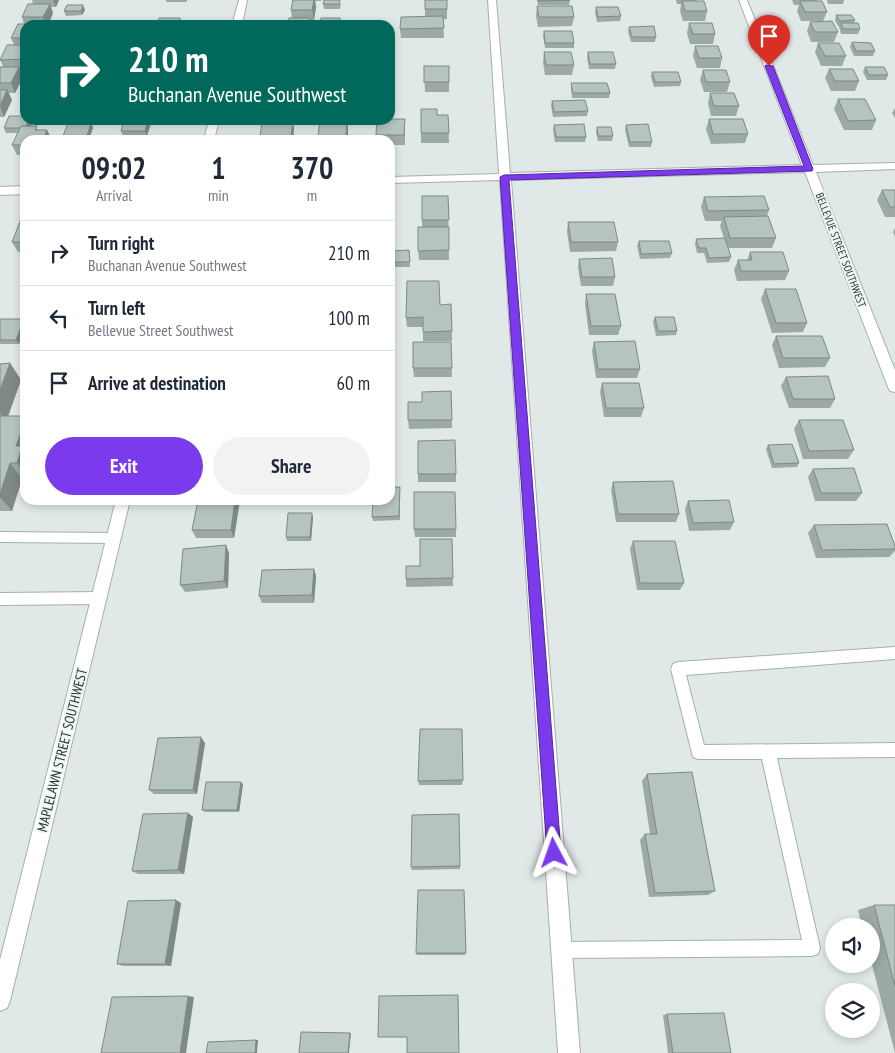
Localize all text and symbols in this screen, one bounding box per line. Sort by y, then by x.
pin [748,15,790,66]
icon: arrive [755,22,783,50]
text: 210 m [128,36,209,82]
icon: right [45,40,110,105]
text: Buchanan Avenue Southwest [128,80,346,108]
text: 09:02 [82,148,146,187]
text: 1 [211,148,226,187]
text: 370 [290,148,333,187]
text: Arrival [96,185,132,205]
text: min [208,185,229,205]
text: m [307,185,317,205]
street label: BELLEVUE STREET SOUTHWEST [813,191,869,309]
text: Turn right [88,231,154,255]
icon: right [45,239,73,267]
text: 210 m [328,241,370,265]
text: Buchanan Avenue Southwest [88,255,247,275]
text: Turn left [88,296,145,320]
icon: left [45,304,73,332]
text: 100 m [328,306,370,330]
text: Bellevue Street Southwest [88,320,233,340]
icon: arrive [45,369,73,397]
text: Arrive at destination [88,371,226,395]
text: 60 m [337,371,370,395]
button: Exit [45,437,203,495]
button: Share [213,437,370,495]
street label: MAPLELAWN STREET SOUTHWEST [33,666,91,834]
position arrow [527,826,579,878]
map controls [825,918,880,1038]
button: sound [825,918,880,973]
button: layers [825,983,880,1038]

